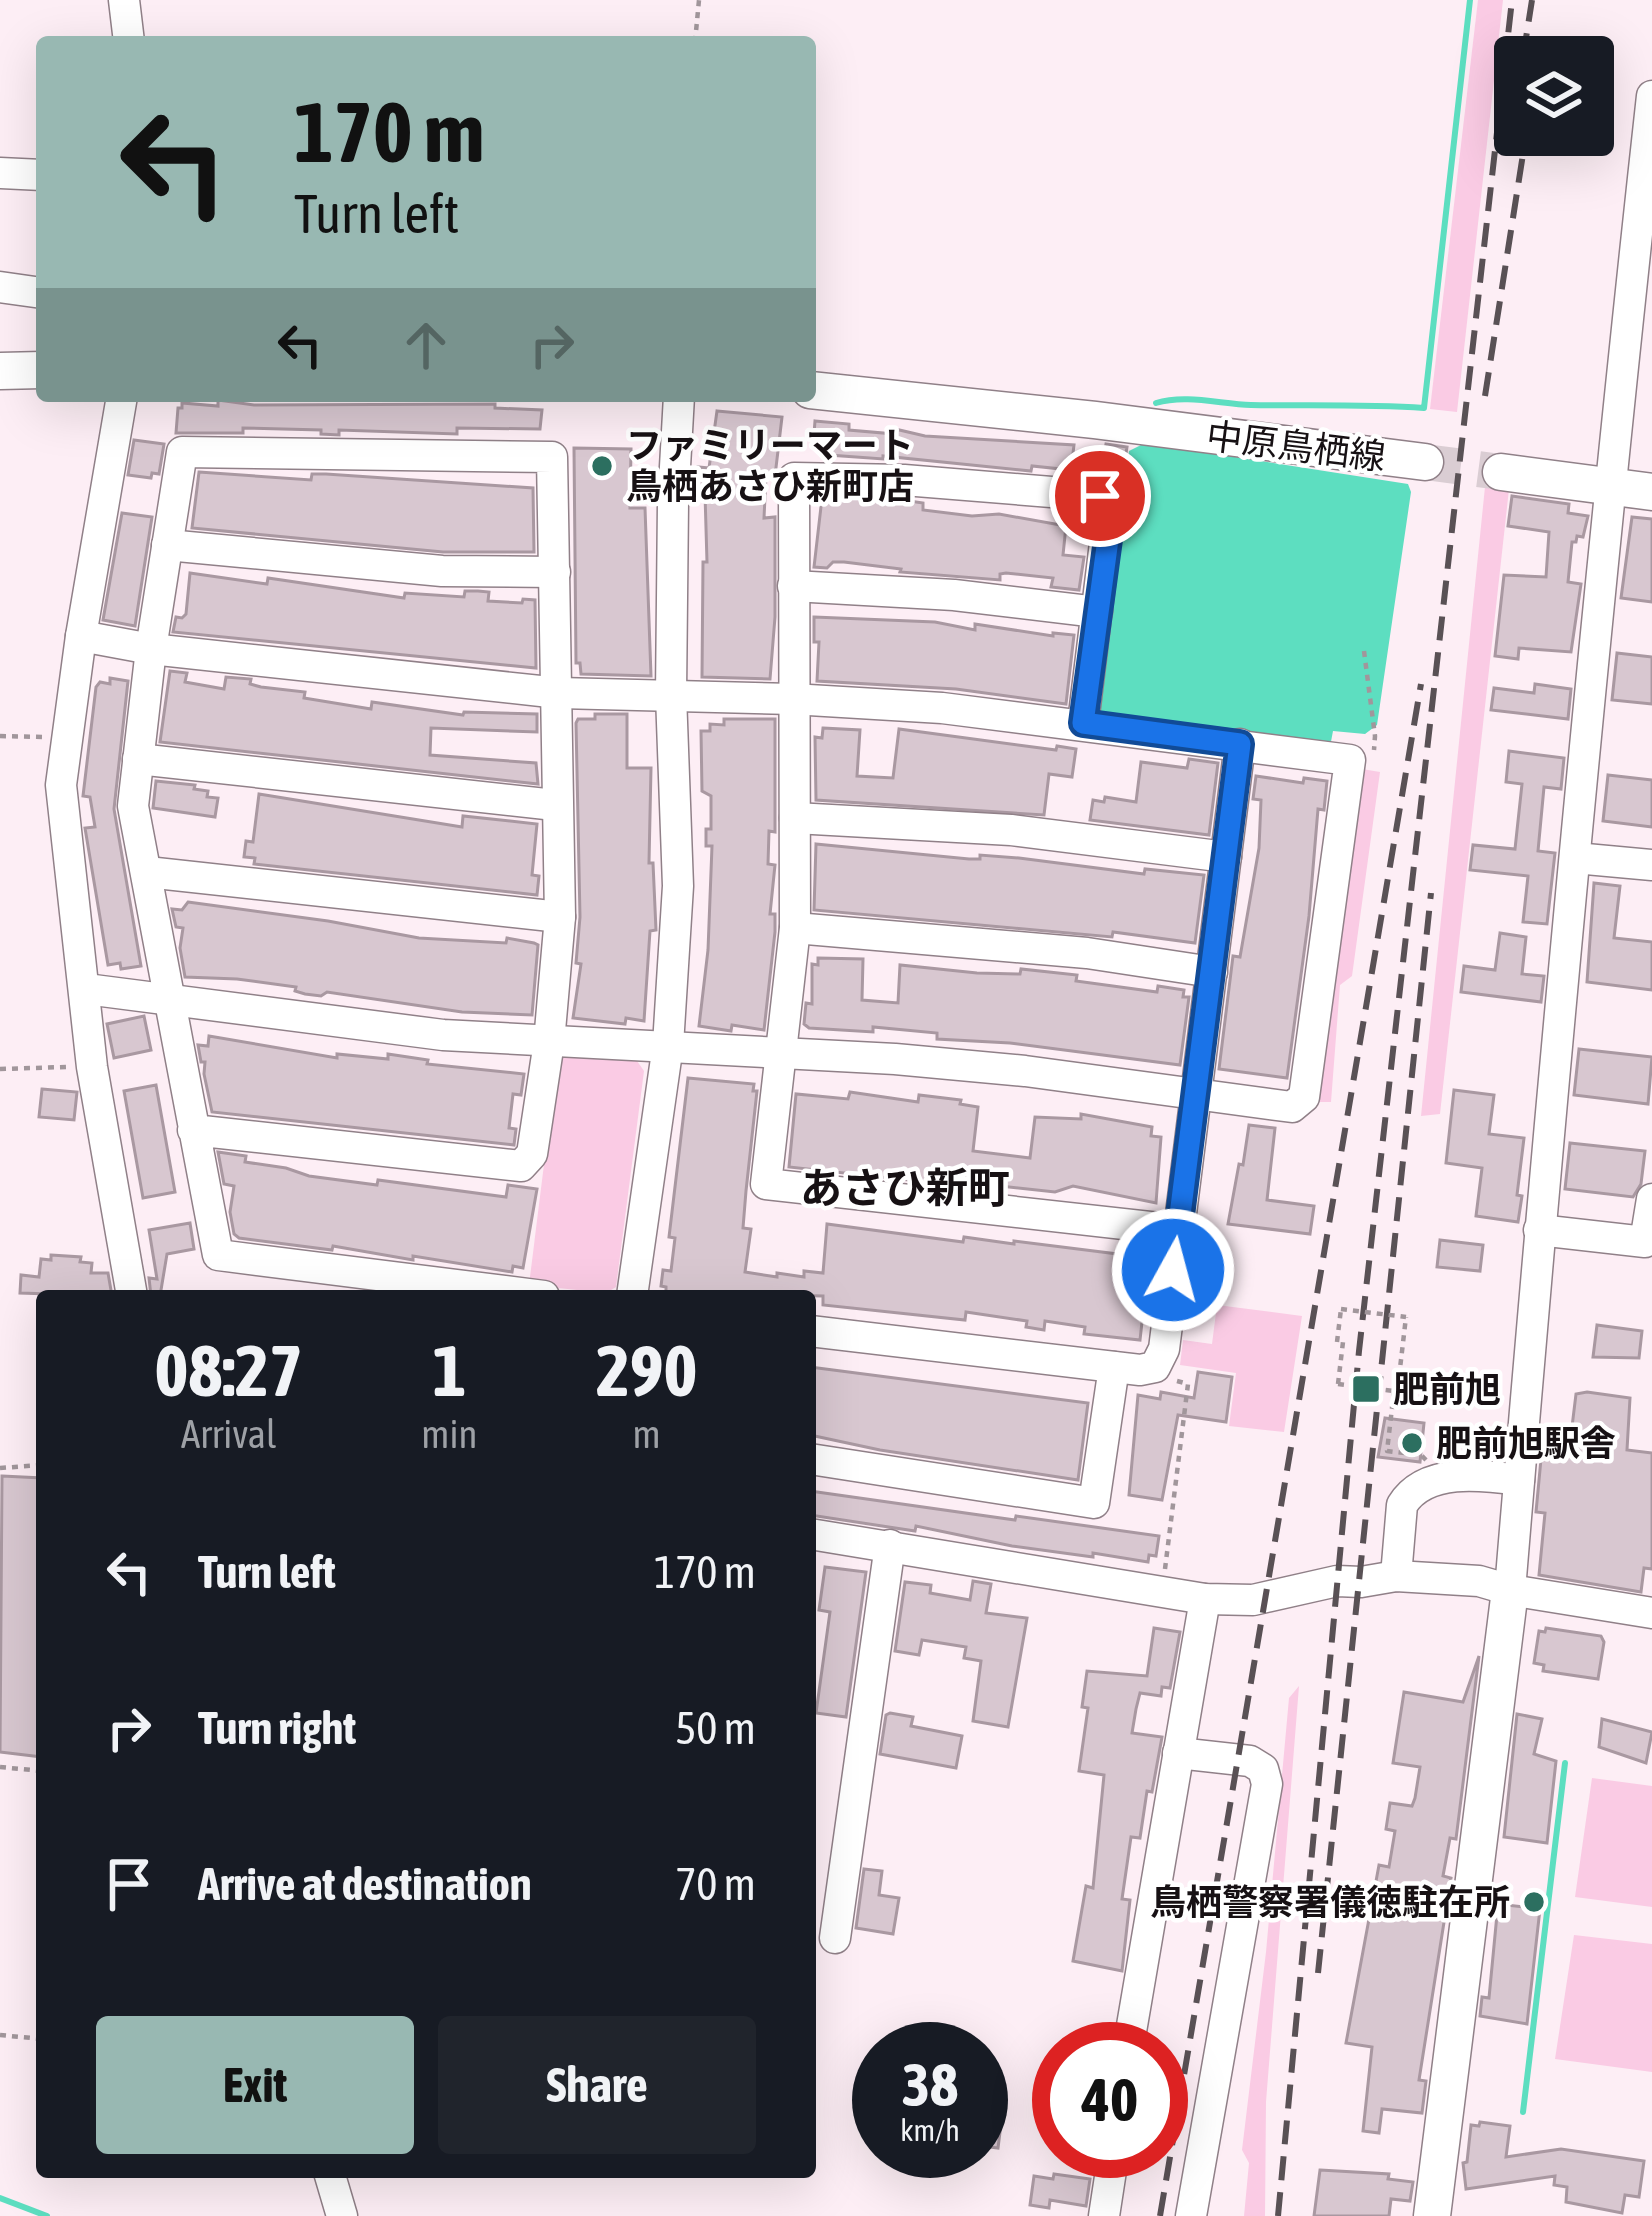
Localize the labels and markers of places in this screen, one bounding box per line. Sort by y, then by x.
place label: ファミリーマート 鳥栖あさひ新町店 [626,424,914,507]
pin [1049,445,1151,547]
marker: ファミリーマート 鳥栖あさひ新町店 [589,453,615,479]
place label: 肥前旭 [1393,1368,1501,1410]
marker: 肥前旭 [1350,1373,1382,1405]
place label: 肥前旭駅舎 [1436,1422,1616,1464]
marker: 肥前旭駅舎 [1399,1430,1425,1456]
place label: 鳥栖警察署儀徳駐在所 [1150,1881,1510,1923]
marker: 鳥栖警察署儀徳駐在所 [1521,1889,1547,1915]

